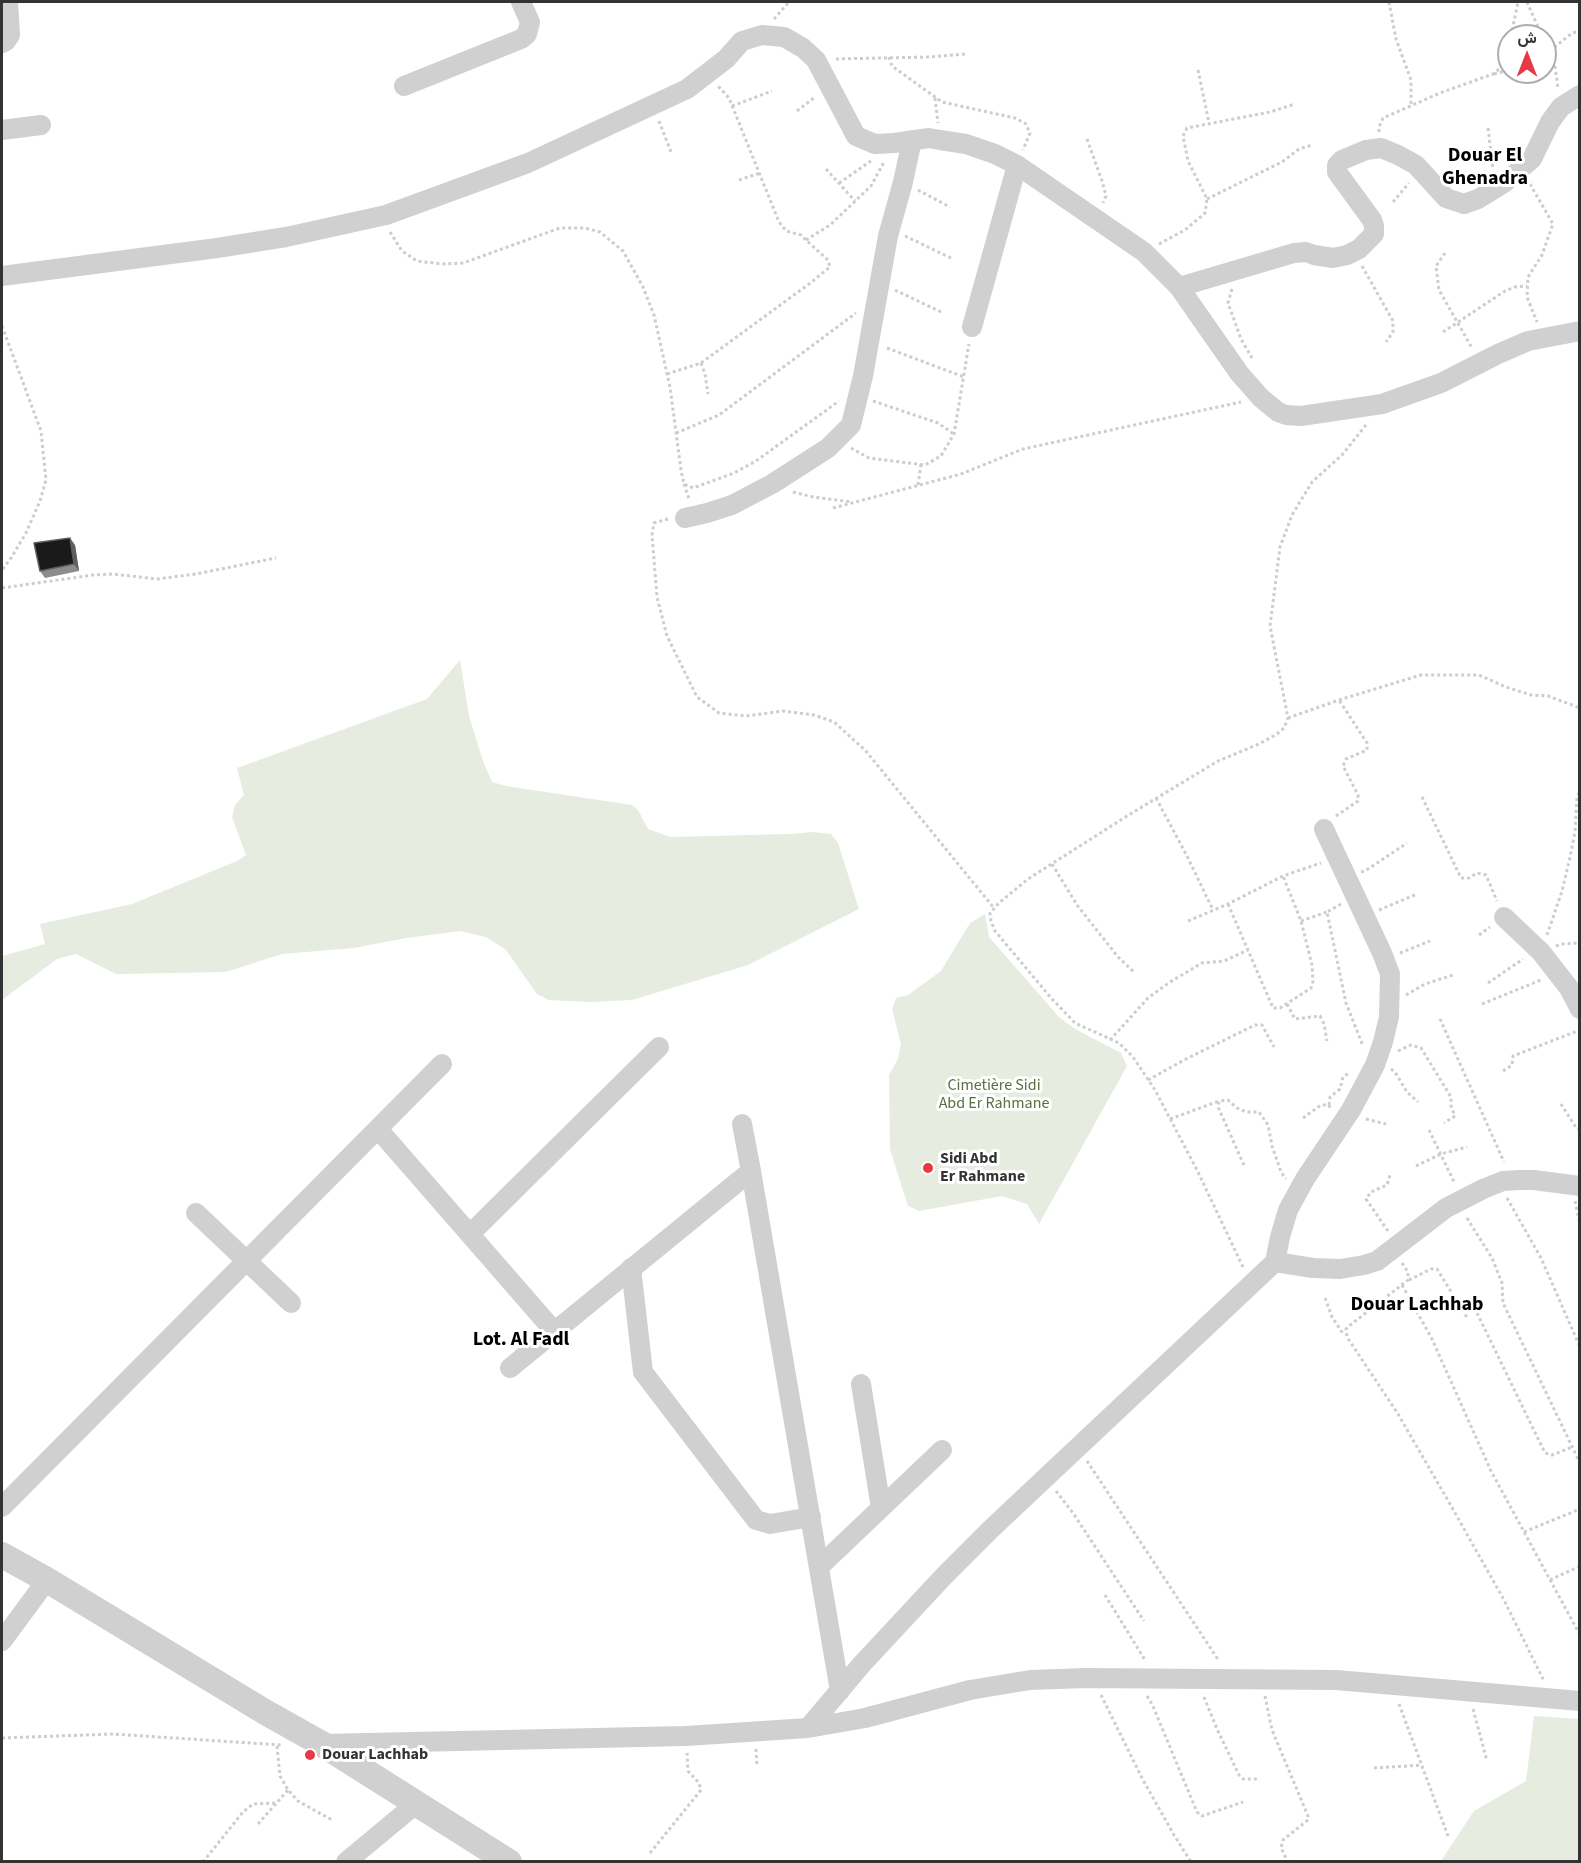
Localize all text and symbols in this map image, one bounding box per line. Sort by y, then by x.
north arrow [1497,24,1557,84]
text: ش [1517,27,1537,49]
district label: Douar El Ghenadra [1442,145,1528,192]
park label: Cimetière Sidi Abd Er Rahmane [939,1076,1049,1114]
place label: Sidi Abd Er Rahmane [940,1149,1025,1187]
marker: Sidi Abd Er Rahmane [921,1161,935,1175]
district label: Douar Lachhab [1351,1294,1483,1318]
district label: Lot. Al Fadl [473,1329,569,1353]
place label: Douar Lachhab [322,1745,428,1765]
marker: Douar Lachhab [303,1748,317,1762]

